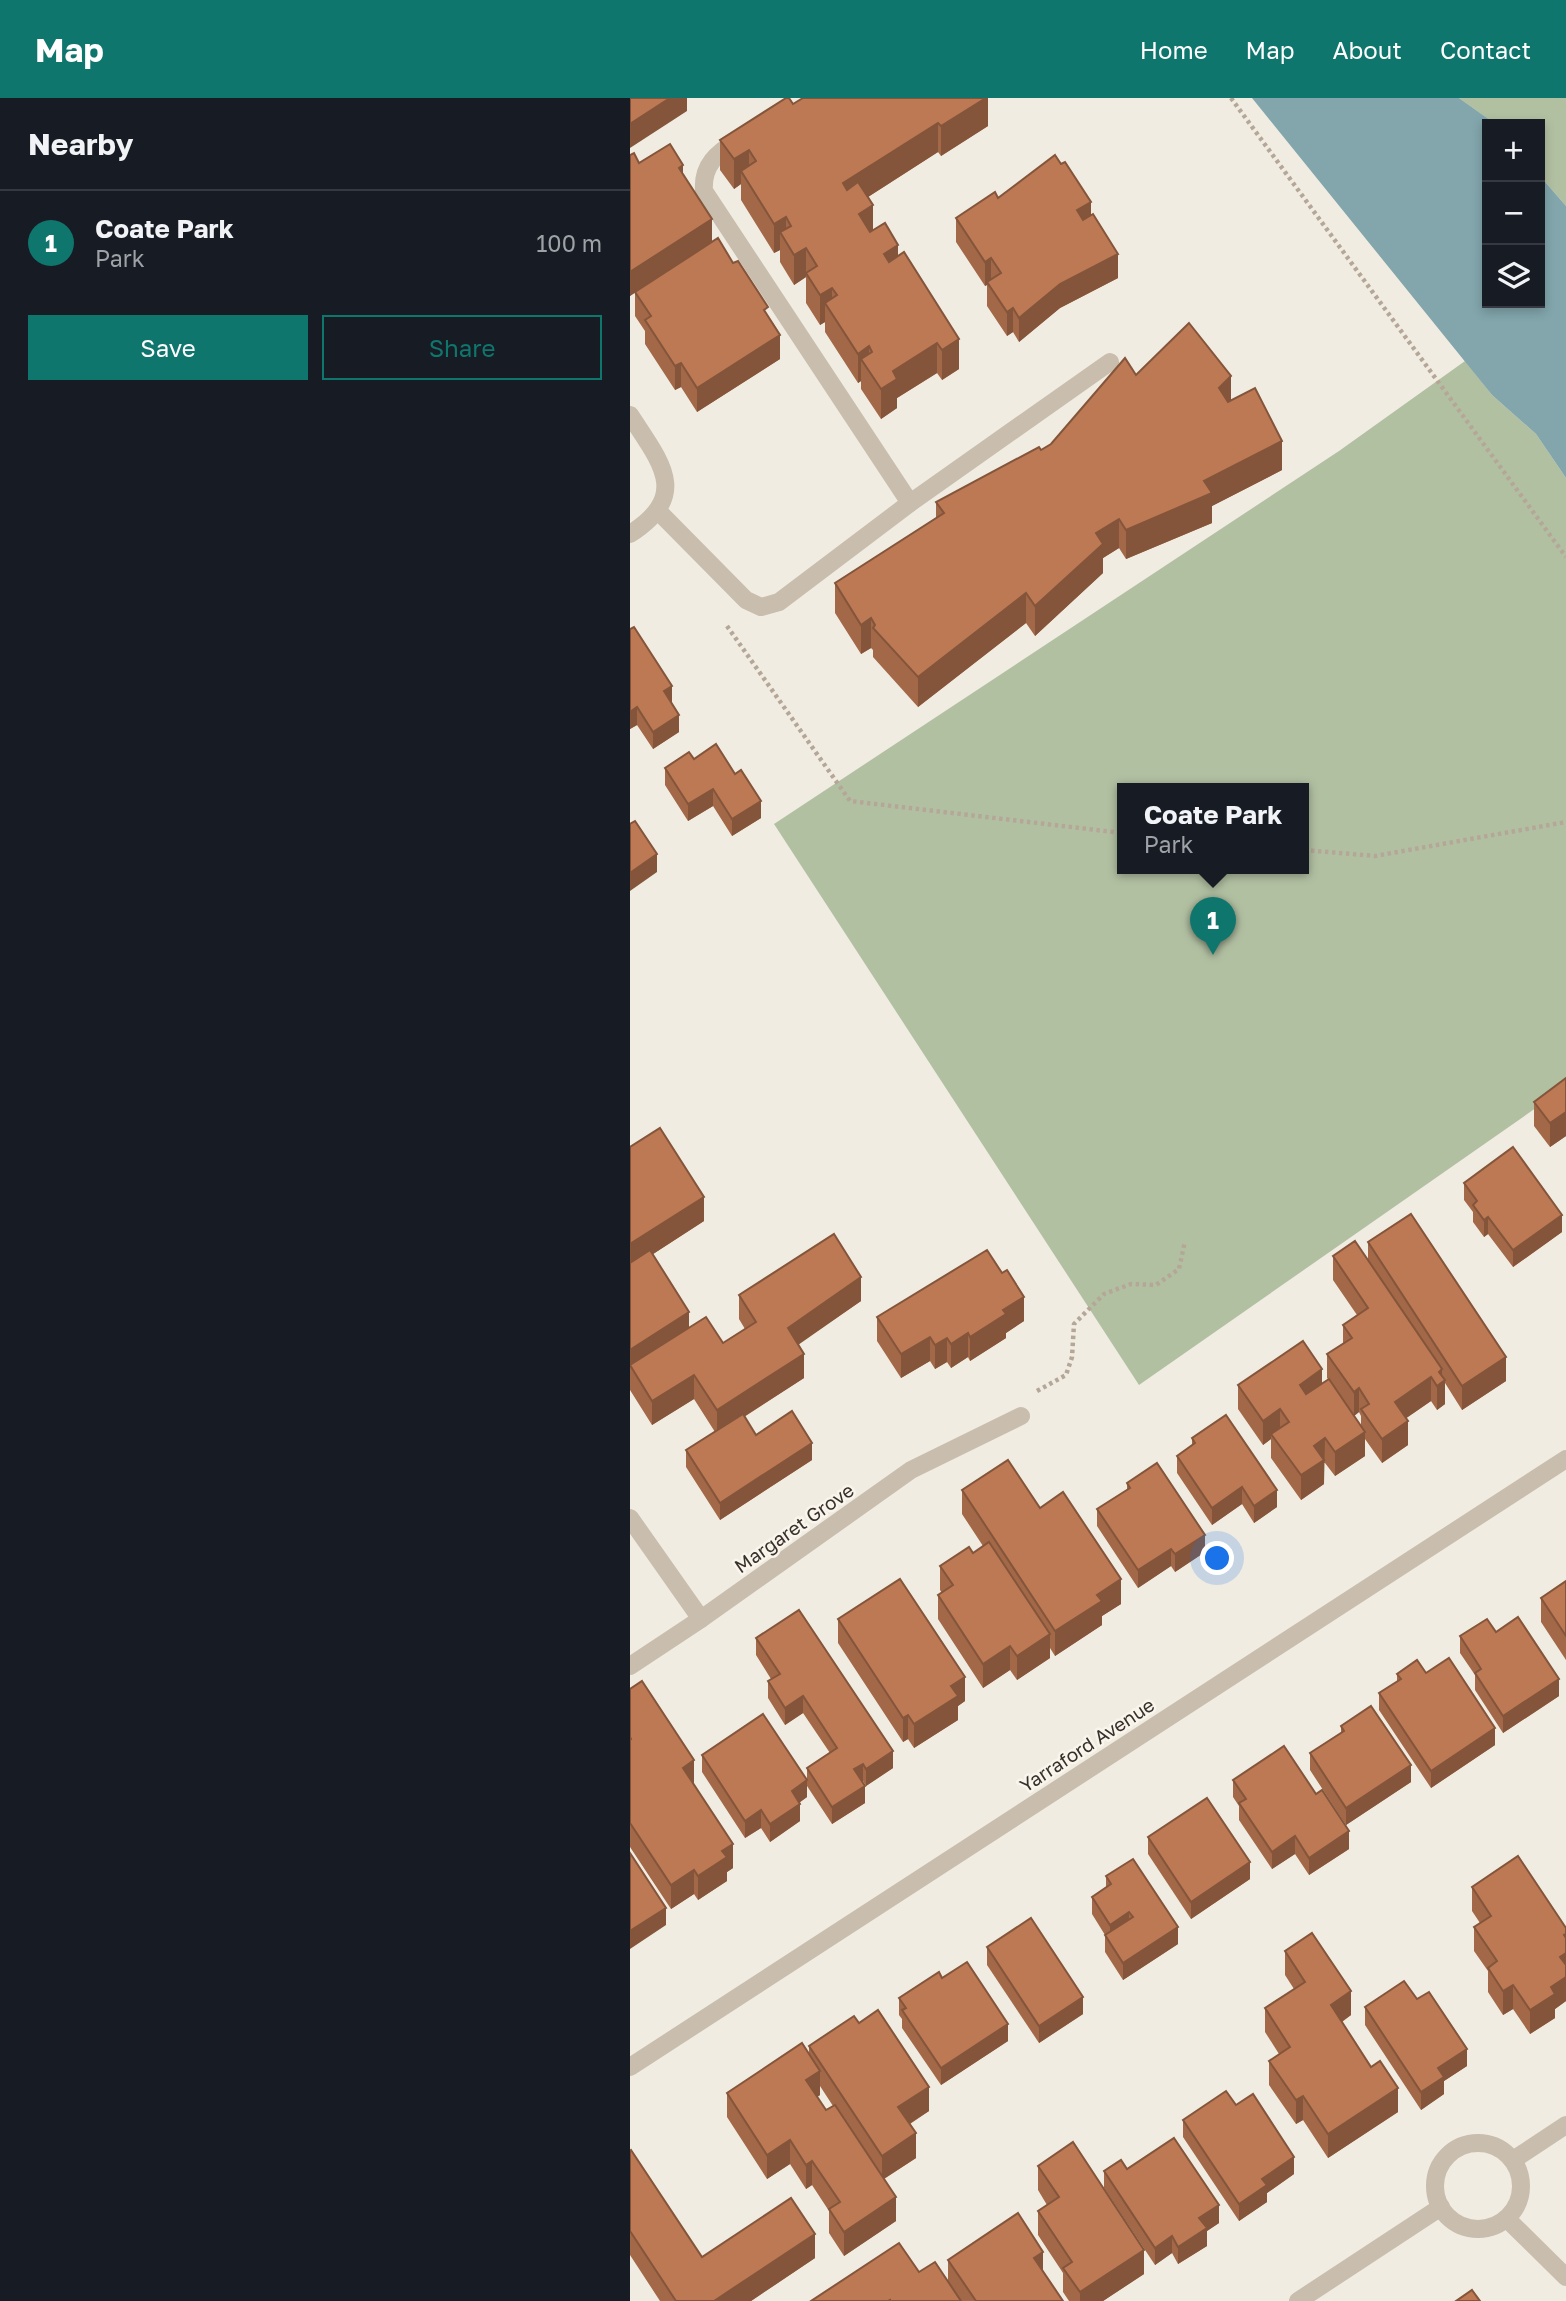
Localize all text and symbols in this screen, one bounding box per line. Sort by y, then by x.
text: Map [35,30,104,69]
text: Home [1140,35,1208,64]
text: Map [1246,35,1295,64]
text: About [1333,35,1402,64]
text: Contact [1440,35,1531,64]
map controls [1482,119,1545,308]
button: + [1482,119,1545,182]
text: Nearby [28,126,133,162]
button: − [1482,182,1545,245]
text: Coate Park [95,213,234,244]
text: 1 [45,229,57,257]
text: 100 m [536,229,602,257]
text: Park [95,244,145,272]
button: layers [1482,245,1545,308]
button: Save [28,315,308,380]
button: Share [322,315,602,380]
popup [1117,783,1309,874]
text: Coate Park [1144,799,1282,830]
text: Park [1144,830,1193,858]
pin: 1 [1190,897,1236,955]
street label: Margaret Grove [730,1478,858,1577]
your location [1200,1541,1234,1575]
street label: Yarraford Avenue [1015,1693,1158,1797]

